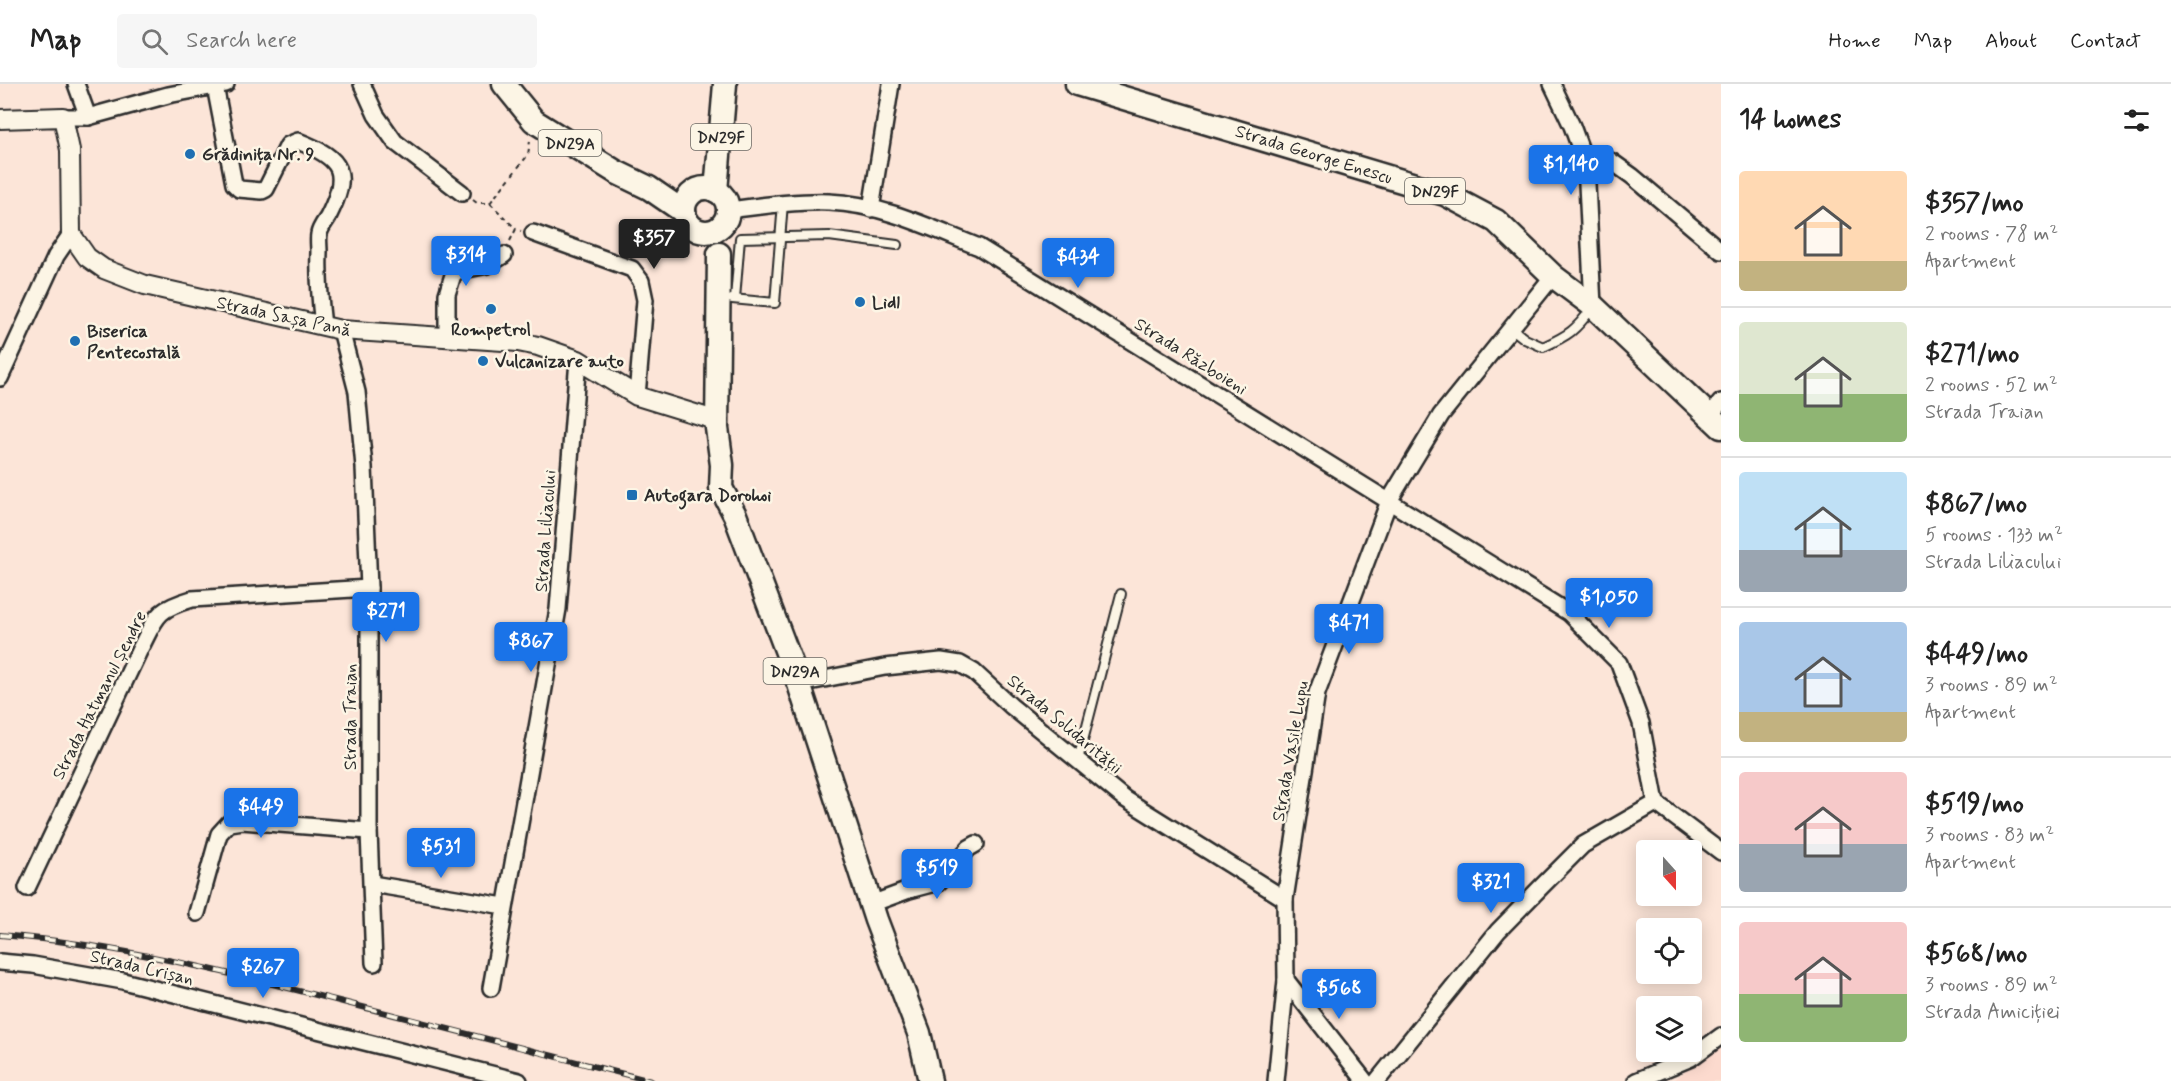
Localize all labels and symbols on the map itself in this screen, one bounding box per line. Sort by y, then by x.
street label: Strada George Enescu [1232,120,1395,190]
road number: DN29F [691,124,751,150]
road number: DN29A [538,130,602,156]
place label: Grădinița Nr. 9 [202,143,314,167]
pin: $1,140 [1522,145,1620,196]
marker: Grădinița Nr. 9 [183,147,197,161]
road number: DN29F [1405,178,1465,204]
pin: $357 [618,219,690,270]
pin: $314 [430,236,502,287]
pin: $434 [1042,238,1114,289]
street label: Strada Sașa Pană [214,291,353,343]
place label: Lidl [872,291,900,315]
marker: Lidl [853,295,867,309]
marker: Rompetrol [484,302,498,316]
street label: Strada Războieni [1130,313,1251,401]
place label: Rompetrol [451,318,531,342]
place label: Biserica Pentecostală [87,320,180,365]
marker: Biserica Pentecostală [68,334,82,348]
place label: Vulcanizare auto [495,350,624,374]
marker: Vulcanizare auto [476,354,490,368]
street label: Strada Liliacului [530,469,562,593]
place label: Autogara Dorohoi [644,484,771,510]
marker: Autogara Dorohoi [625,488,639,502]
pin: $1,050 [1560,578,1658,629]
pin: $271 [350,592,422,643]
pin: $471 [1313,604,1385,655]
street label: Strada Hatmanul Șendre [47,607,153,784]
pin: $867 [495,622,567,673]
road number: DN29A [764,658,826,684]
street label: Strada Traian [339,664,363,770]
street label: Strada Solidarității [1002,669,1127,780]
street label: Strada Vasile Lupu [1267,679,1315,823]
pin: $449 [225,788,297,839]
pin: $531 [405,828,477,879]
north arrow [1636,840,1702,906]
pin: $519 [901,849,973,900]
pin: $321 [1455,863,1527,914]
street label: Strada Crișan [88,944,196,992]
pin: $267 [227,948,299,999]
pin: $568 [1303,969,1375,1020]

